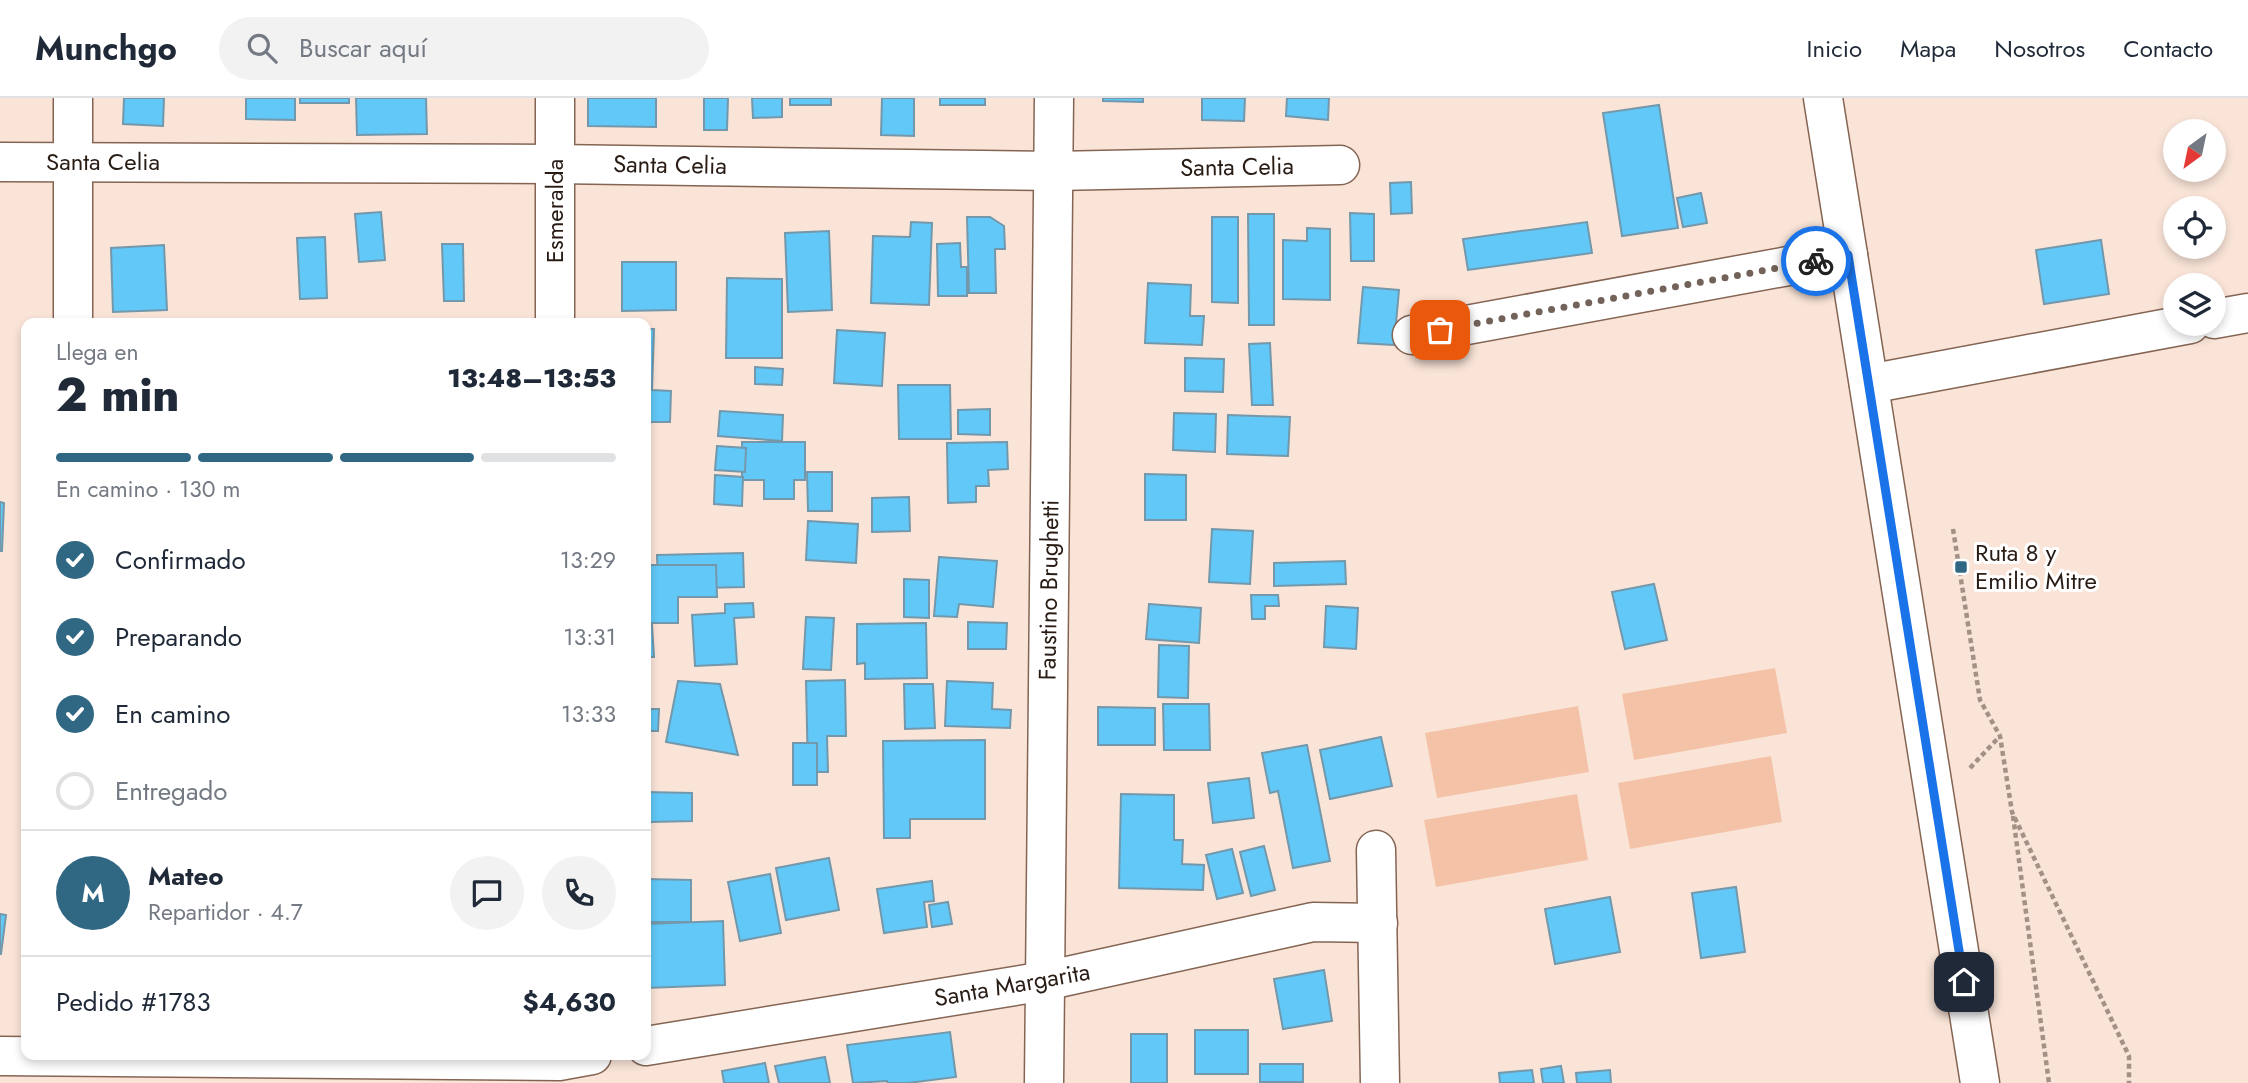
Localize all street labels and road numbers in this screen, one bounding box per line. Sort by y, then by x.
street label: Santa Celia [46,144,160,179]
street label: Santa Celia [613,146,727,183]
street label: Santa Celia [1180,148,1294,185]
street label: Esmeralda [537,159,572,263]
street label: Faustino Brughetti [1029,499,1068,681]
street label: Santa Margarita [931,954,1093,1015]

